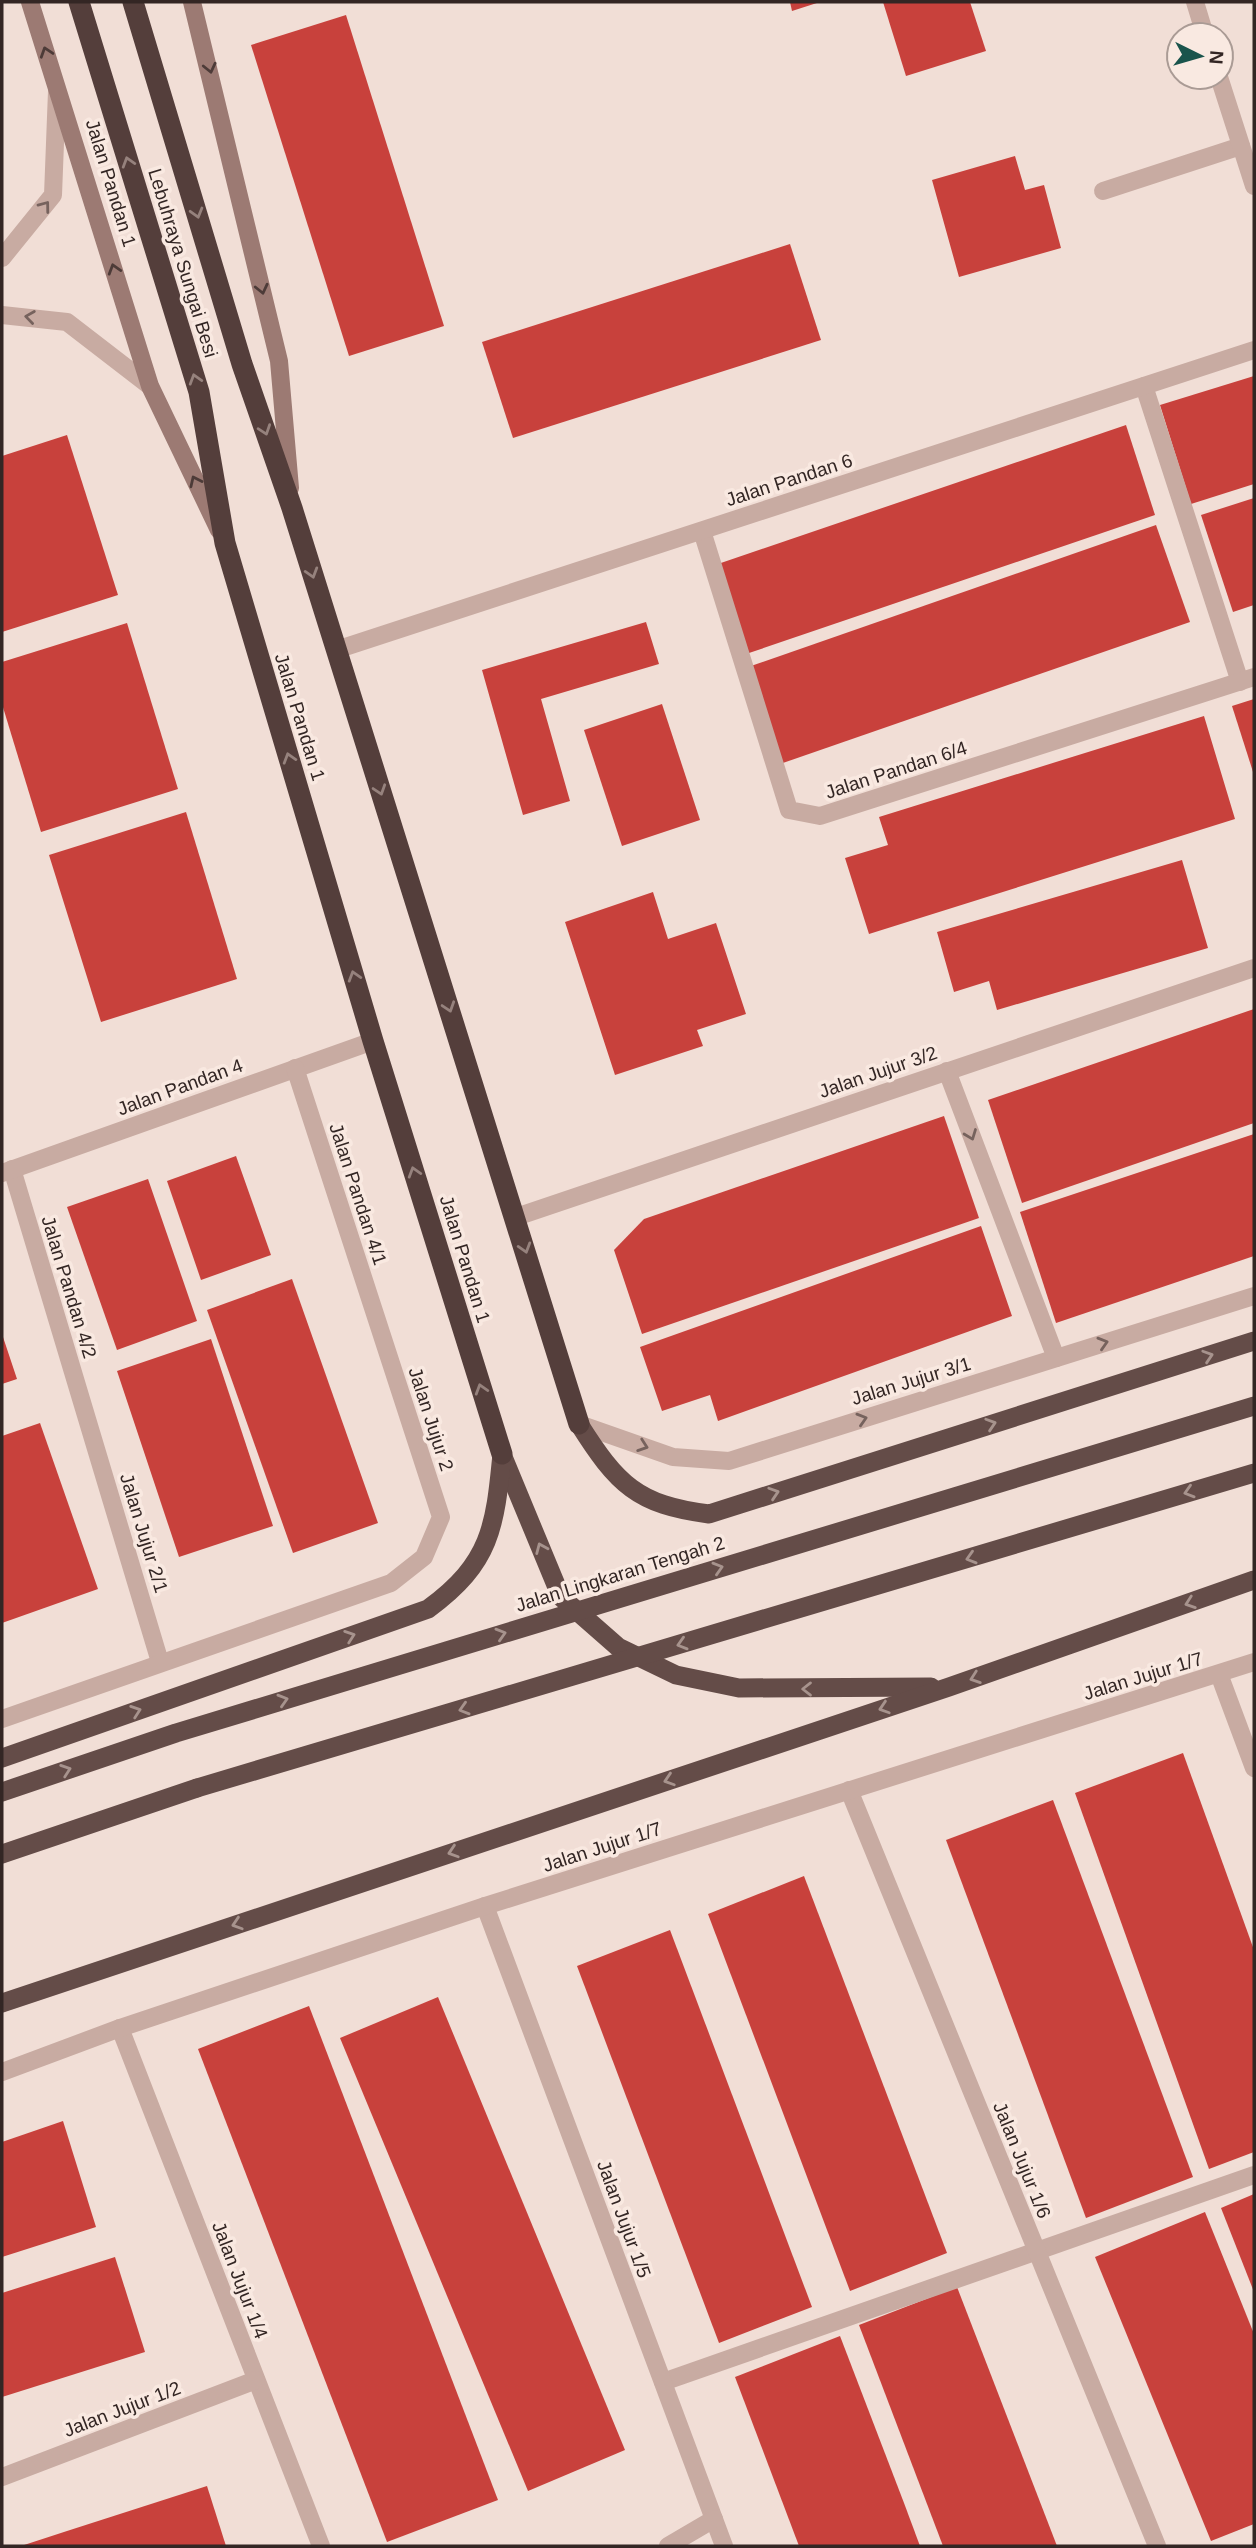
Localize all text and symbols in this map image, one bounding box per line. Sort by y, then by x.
north arrow [1165,21,1235,91]
one-way arrow [40,46,54,59]
text: N [1205,50,1227,65]
one-way arrow [201,62,216,74]
street label: Jalan Pandan 1 [82,117,140,249]
one-way arrow [122,156,137,168]
street label: Lebuhraya Sungai Besi [144,166,222,360]
one-way arrow [37,201,49,213]
one-way arrow [189,207,204,219]
one-way arrow [108,264,122,276]
one-way arrow [254,283,268,295]
one-way arrow [24,310,36,325]
one-way arrow [189,374,203,386]
one-way arrow [257,424,271,436]
street label: Jalan Pandan 6 [723,450,855,510]
one-way arrow [190,476,204,488]
one-way arrow [304,567,319,579]
street label: Jalan Pandan 1 [271,651,329,783]
street label: Jalan Pandan 6/4 [822,737,970,803]
one-way arrow [282,752,297,764]
one-way arrow [372,784,387,796]
one-way arrow [347,970,362,982]
one-way arrow [441,1001,456,1013]
street label: Jalan Jujur 3/2 [816,1042,940,1102]
street label: Jalan Pandan 4 [114,1054,246,1119]
street label: Jalan Pandan 4/1 [325,1120,391,1268]
one-way arrow [963,1128,977,1140]
one-way arrow [408,1166,422,1178]
street label: Jalan Pandan 1 [436,1193,494,1325]
street label: Jalan Pandan 4/2 [37,1213,101,1361]
one-way arrow [517,1241,532,1253]
one-way arrow [1096,1337,1108,1352]
one-way arrow [1201,1349,1213,1364]
street label: Jalan Jujur 3/1 [849,1353,973,1409]
street label: Jalan Jujur 2 [404,1365,458,1473]
one-way arrow [475,1383,490,1395]
one-way arrow [856,1412,868,1427]
one-way arrow [984,1418,996,1433]
one-way arrow [636,1438,649,1452]
street label: Jalan Jujur 2/1 [116,1471,172,1595]
one-way arrow [1183,1484,1195,1499]
one-way arrow [767,1487,779,1501]
street label: Jalan Lingkaran Tengah 2 [513,1532,727,1616]
one-way arrow [535,1543,549,1555]
one-way arrow [965,1549,977,1564]
one-way arrow [712,1562,724,1577]
one-way arrow [1184,1595,1196,1609]
one-way arrow [494,1628,506,1643]
one-way arrow [344,1630,356,1644]
one-way arrow [677,1635,689,1650]
street label: Jalan Jujur 1/7 [1081,1648,1205,1704]
one-way arrow [969,1670,982,1684]
one-way arrow [802,1681,812,1697]
one-way arrow [277,1694,289,1709]
one-way arrow [459,1700,471,1715]
one-way arrow [879,1700,891,1714]
one-way arrow [129,1705,141,1719]
one-way arrow [60,1764,72,1778]
one-way arrow [663,1772,675,1786]
street label: Jalan Jujur 1/7 [540,1818,664,1876]
one-way arrow [447,1844,459,1858]
one-way arrow [231,1916,244,1930]
street label: Jalan Jujur 1/6 [989,2099,1055,2221]
street label: Jalan Jujur 1/5 [593,2157,655,2281]
street label: Jalan Jujur 1/4 [208,2219,272,2342]
street label: Jalan Jujur 1/2 [61,2377,183,2441]

